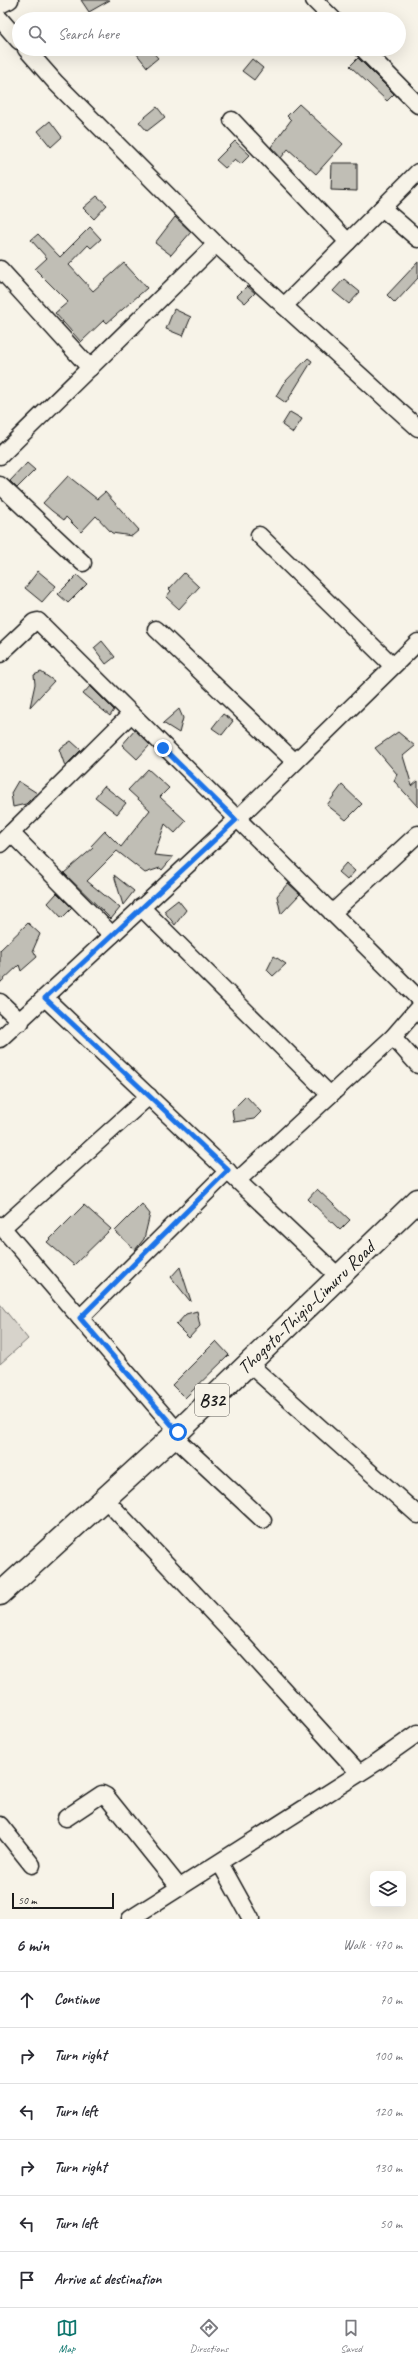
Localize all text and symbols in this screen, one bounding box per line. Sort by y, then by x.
search box [12,12,406,56]
icon: search [26,23,48,45]
text: Search here [58,25,119,44]
route end [154,739,172,757]
street label: Thogoto-Thigio-Limuru Road [232,1234,382,1380]
road number: B32 [195,1384,229,1416]
route start [169,1423,187,1441]
map controls [370,1871,406,1907]
button: layers [370,1871,406,1907]
scale bar [12,1891,114,1910]
text: 50 m [18,1893,37,1907]
text: 6 min [16,1935,49,1956]
text: Walk · 470 m [343,1937,402,1953]
icon: ahead [16,1989,38,2011]
text: Continue [54,1990,99,2009]
text: 70 m [380,1992,402,2008]
icon: right [16,2045,38,2067]
text: Turn right [54,2046,107,2065]
text: 100 m [374,2048,402,2064]
icon: left [16,2101,38,2123]
text: Turn left [54,2102,97,2121]
text: 120 m [374,2104,402,2120]
icon: right [16,2157,38,2179]
text: Turn right [54,2158,107,2177]
text: 130 m [374,2160,402,2176]
icon: left [16,2213,38,2235]
text: Turn left [54,2214,97,2233]
text: 50 m [380,2216,402,2232]
icon: arrive [16,2269,38,2291]
text: Arrive at destination [54,2270,161,2289]
tab: Map [56,2317,78,2355]
tab: Directions [190,2317,228,2355]
tab: Saved [340,2317,362,2355]

